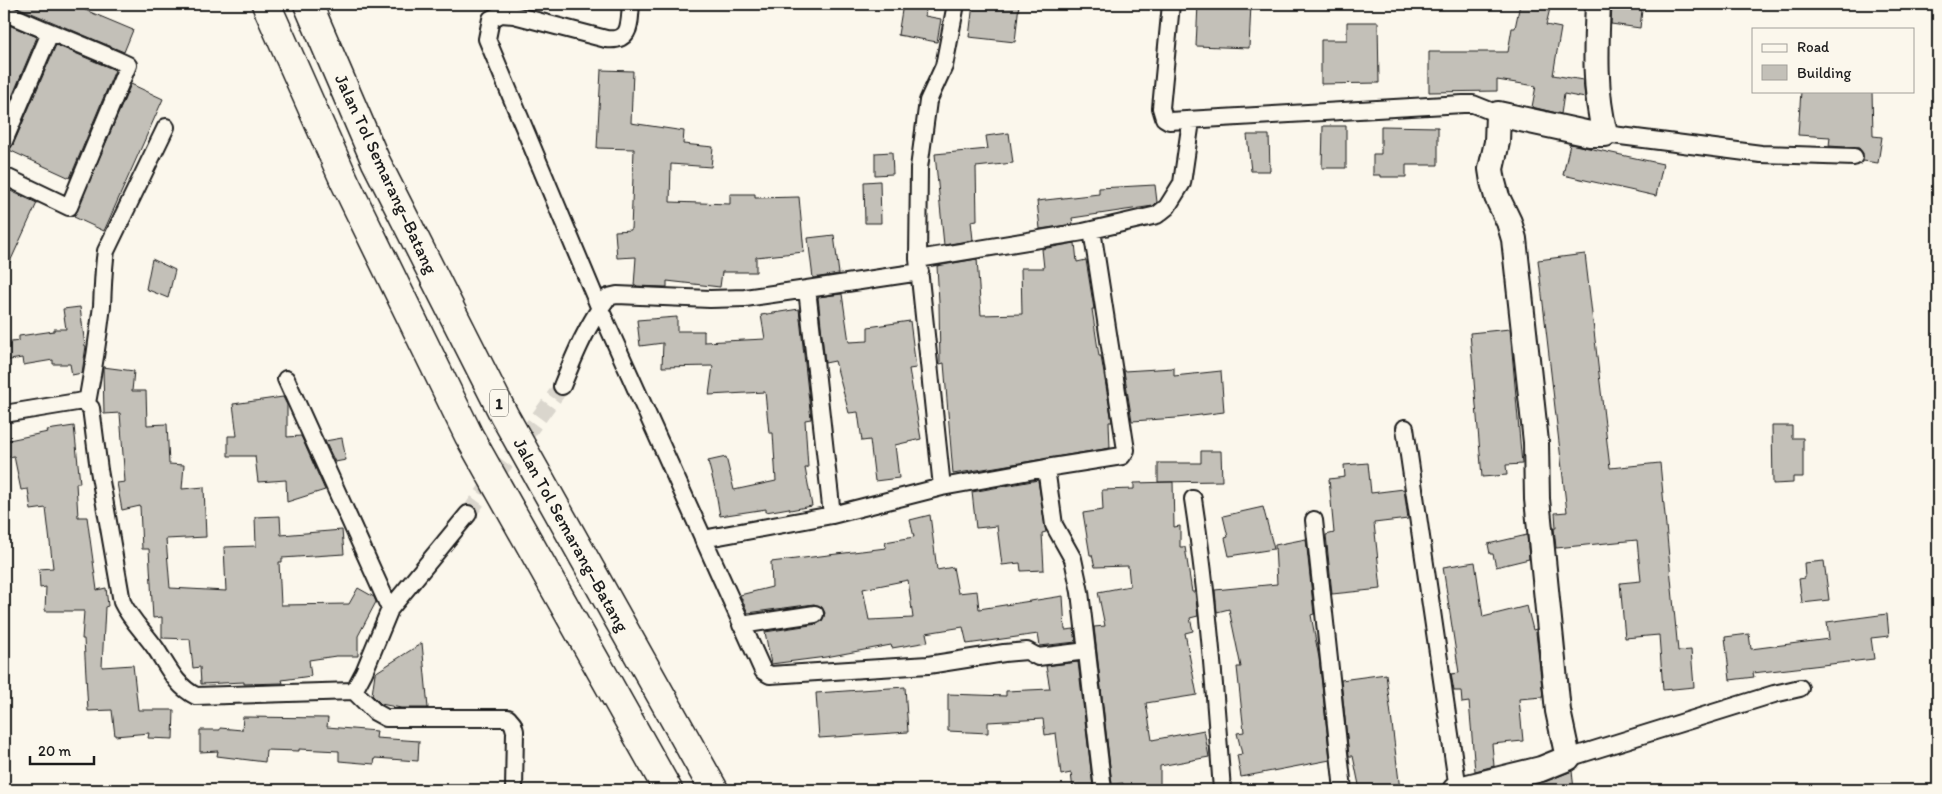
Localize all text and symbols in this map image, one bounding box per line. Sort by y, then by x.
legend [1752,28,1914,92]
text: Road [1797,38,1830,56]
text: Building [1797,64,1851,82]
street label: Jalan Tol Semarang–Batang [330,71,442,278]
road number: 1 [490,389,508,416]
street label: Jalan Tol Semarang–Batang [509,434,634,636]
scale bar [30,734,94,766]
text: 20 m [38,742,72,760]

